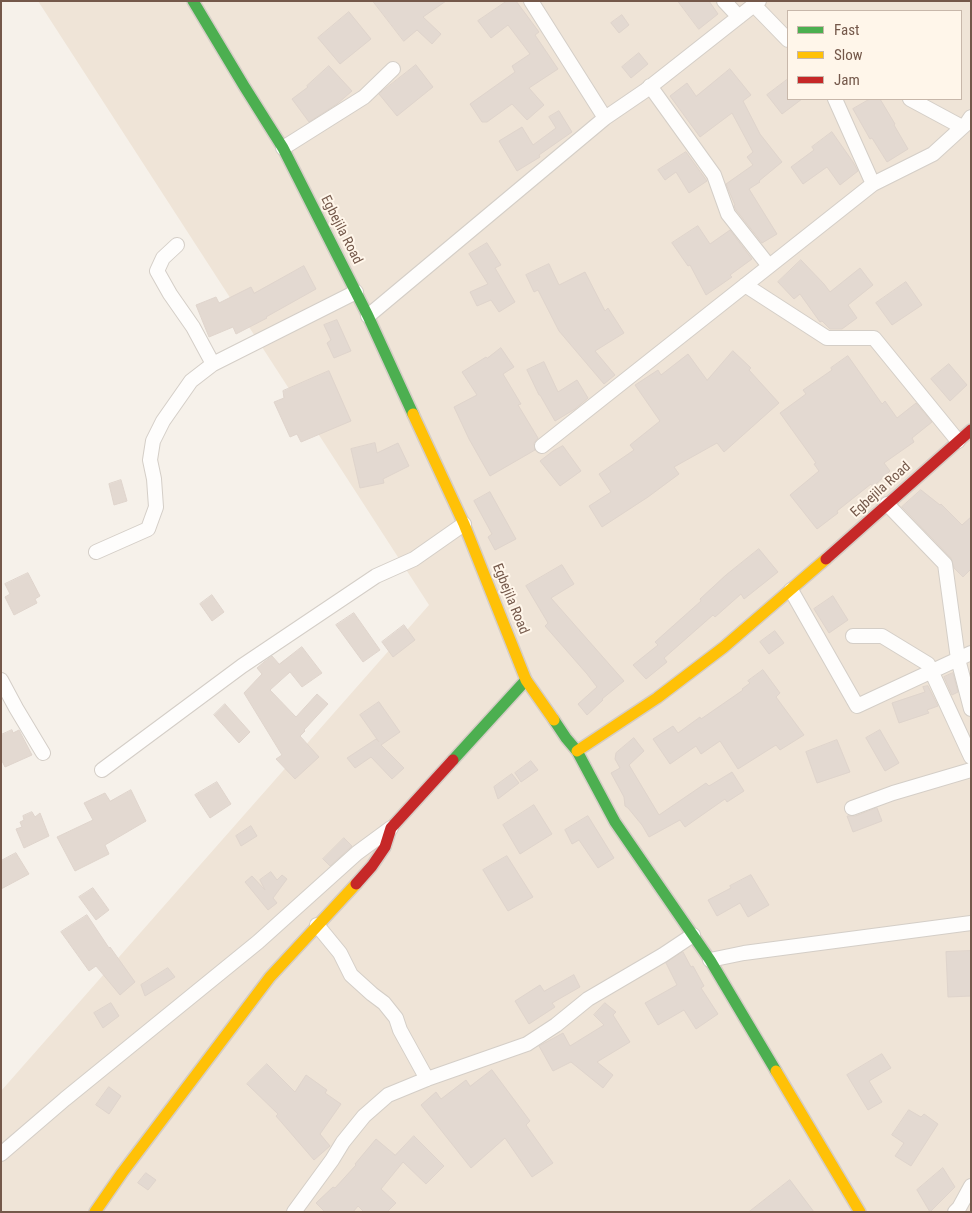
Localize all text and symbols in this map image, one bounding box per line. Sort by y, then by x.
legend [787,10,962,100]
text: Fast [834,21,859,39]
text: Slow [834,46,863,64]
text: Jam [834,71,860,89]
street label: Egbejila Road [317,193,365,267]
street label: Egbejila Road [848,459,914,521]
street label: Egbejila Road [488,561,532,637]

